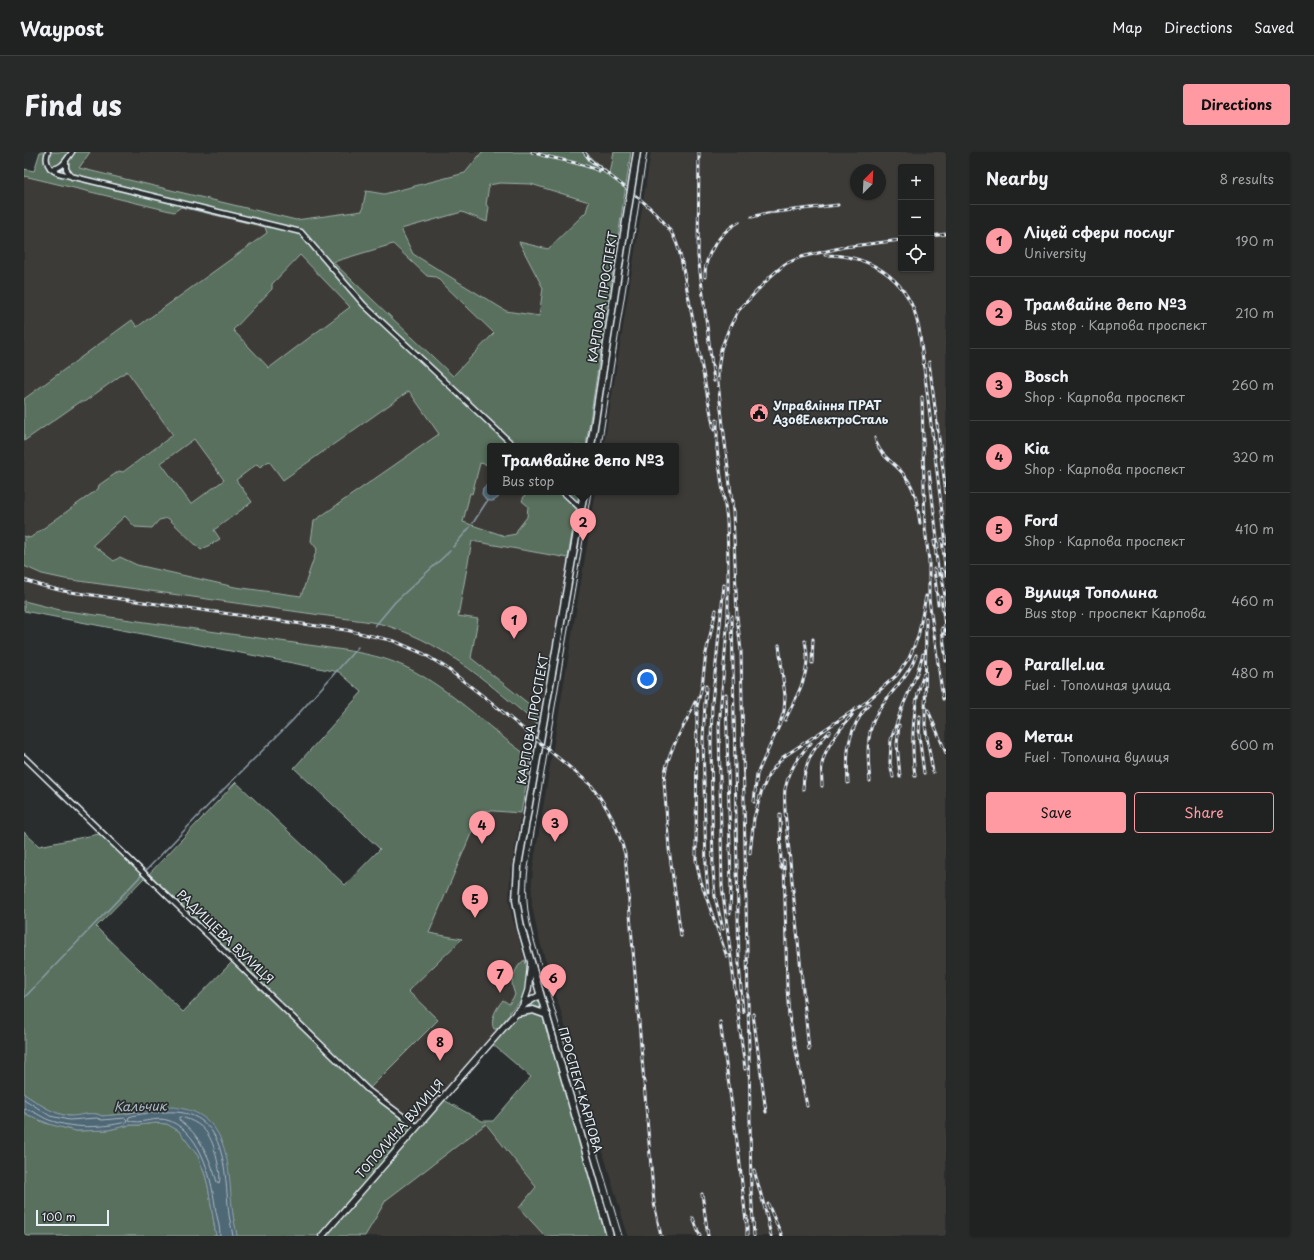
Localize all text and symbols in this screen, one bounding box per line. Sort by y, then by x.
text: Waypost [20,14,104,42]
text: Map [1112,17,1142,38]
text: Directions [1164,17,1232,38]
text: Saved [1254,17,1294,38]
text: Find us [24,83,122,126]
button: Directions [1183,84,1290,125]
north arrow [850,164,886,200]
map controls [898,164,934,272]
button: + [898,164,934,200]
text: Nearby [986,165,1048,191]
text: 8 results [1220,169,1274,188]
button: − [898,200,934,236]
text: Ліцей сфери послуг [1024,220,1174,243]
street label: КАРПОВА ПРОСПЕКТ [583,229,621,364]
text: 1 [996,231,1002,250]
text: 190 m [1235,231,1274,250]
button: locate [898,236,934,272]
text: University [1024,243,1086,262]
text: Трамвайне депо №3 [1024,292,1187,315]
text: 2 [994,303,1004,322]
text: 210 m [1235,303,1274,322]
text: Bus stop · Карпова проспект [1024,315,1207,334]
text: Bosch [1024,364,1069,387]
text: 3 [995,375,1003,394]
text: 260 m [1232,375,1274,394]
text: Shop · Карпова проспект [1024,387,1185,406]
place label: Управління ПРАТ АзовЕлектроСталь [772,396,889,428]
public building icon: Управління ПРАТ АзовЕлектроСталь [748,402,770,424]
text: Kia [1024,436,1050,459]
popup [487,443,679,495]
text: 4 [995,447,1003,466]
text: 320 m [1232,447,1274,466]
text: Трамвайне депо №3 [502,448,664,471]
text: Shop · Карпова проспект [1024,459,1185,478]
text: Bus stop [502,471,554,490]
pin: 2 [570,508,596,541]
text: Ford [1024,508,1058,531]
text: 5 [995,519,1003,538]
text: 410 m [1235,519,1274,538]
text: Shop · Карпова проспект [1024,531,1185,550]
text: Вулиця Тополина [1024,580,1158,603]
text: 6 [994,591,1004,610]
text: 460 m [1231,591,1274,610]
text: Bus stop · проспект Карпова [1024,603,1206,622]
pin: 1 [501,606,527,639]
street label: КАРПОВА ПРОСПЕКТ [512,651,553,786]
text: Parallel.ua [1024,652,1105,675]
text: 7 [995,663,1003,682]
text: 480 m [1232,663,1274,682]
your location [637,669,657,689]
text: Fuel · Тополиная улица [1024,675,1171,694]
text: Метан [1024,724,1073,747]
text: 8 [995,735,1003,754]
text: 600 m [1230,735,1274,754]
text: Fuel · Тополина вулиця [1024,747,1169,766]
button: Save [986,792,1126,833]
button: Share [1134,792,1274,833]
pin: 3 [542,809,568,842]
pin: 4 [469,811,495,844]
street label: РАДИЩЕВА ВУЛИЦЯ [173,885,278,987]
pin: 5 [462,885,488,918]
pin: 7 [487,960,513,993]
pin: 6 [540,964,566,997]
street label: ПРОСПЕКТ КАРПОВА [554,1025,608,1155]
pin: 8 [427,1028,453,1061]
street label: ТОПОЛИНА ВУЛИЦЯ [351,1075,447,1182]
water label: Кальчик [113,1096,168,1115]
scale bar [36,1208,109,1227]
text: 100 m [42,1208,76,1225]

